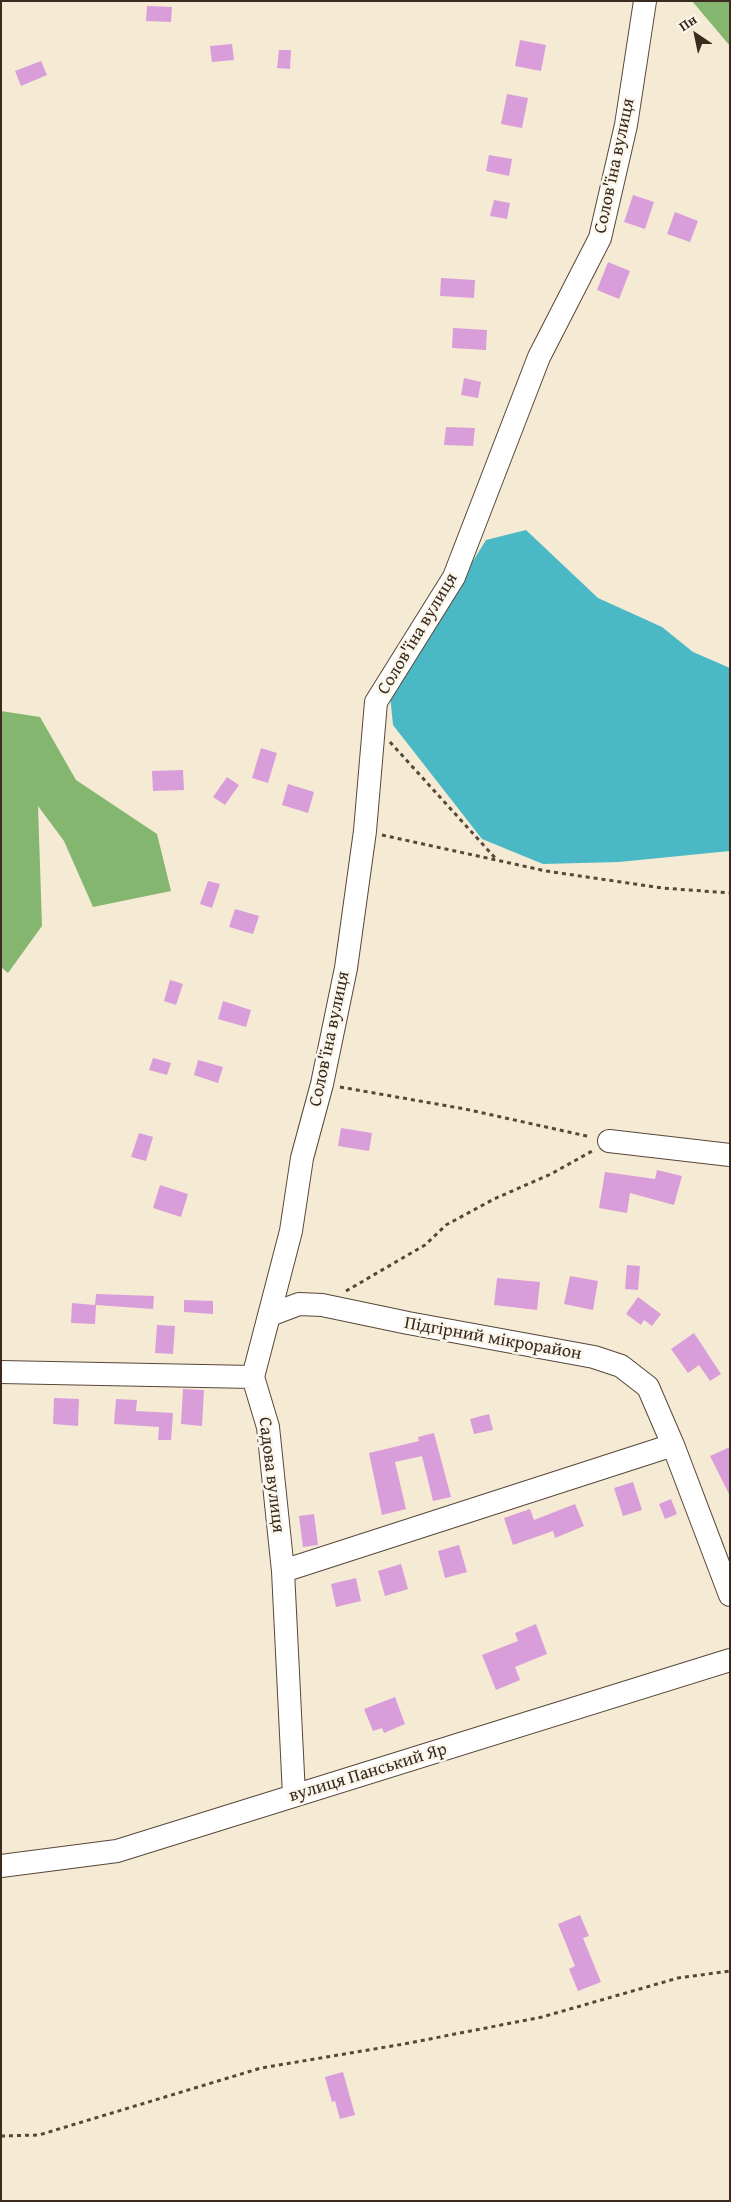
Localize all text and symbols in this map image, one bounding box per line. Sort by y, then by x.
text: Пн [675,9,701,36]
north arrow [671,10,721,60]
street label: Солов'їна вулиця [590,96,640,236]
street label: Солов'їна вулиця [373,569,463,699]
street label: Солов'їна вулиця [305,969,355,1109]
street label: Підгірний мікрорайон [403,1313,583,1365]
street label: Садова вулиця [253,1416,289,1534]
street label: вулиця Панський Яр [286,1739,450,1807]

